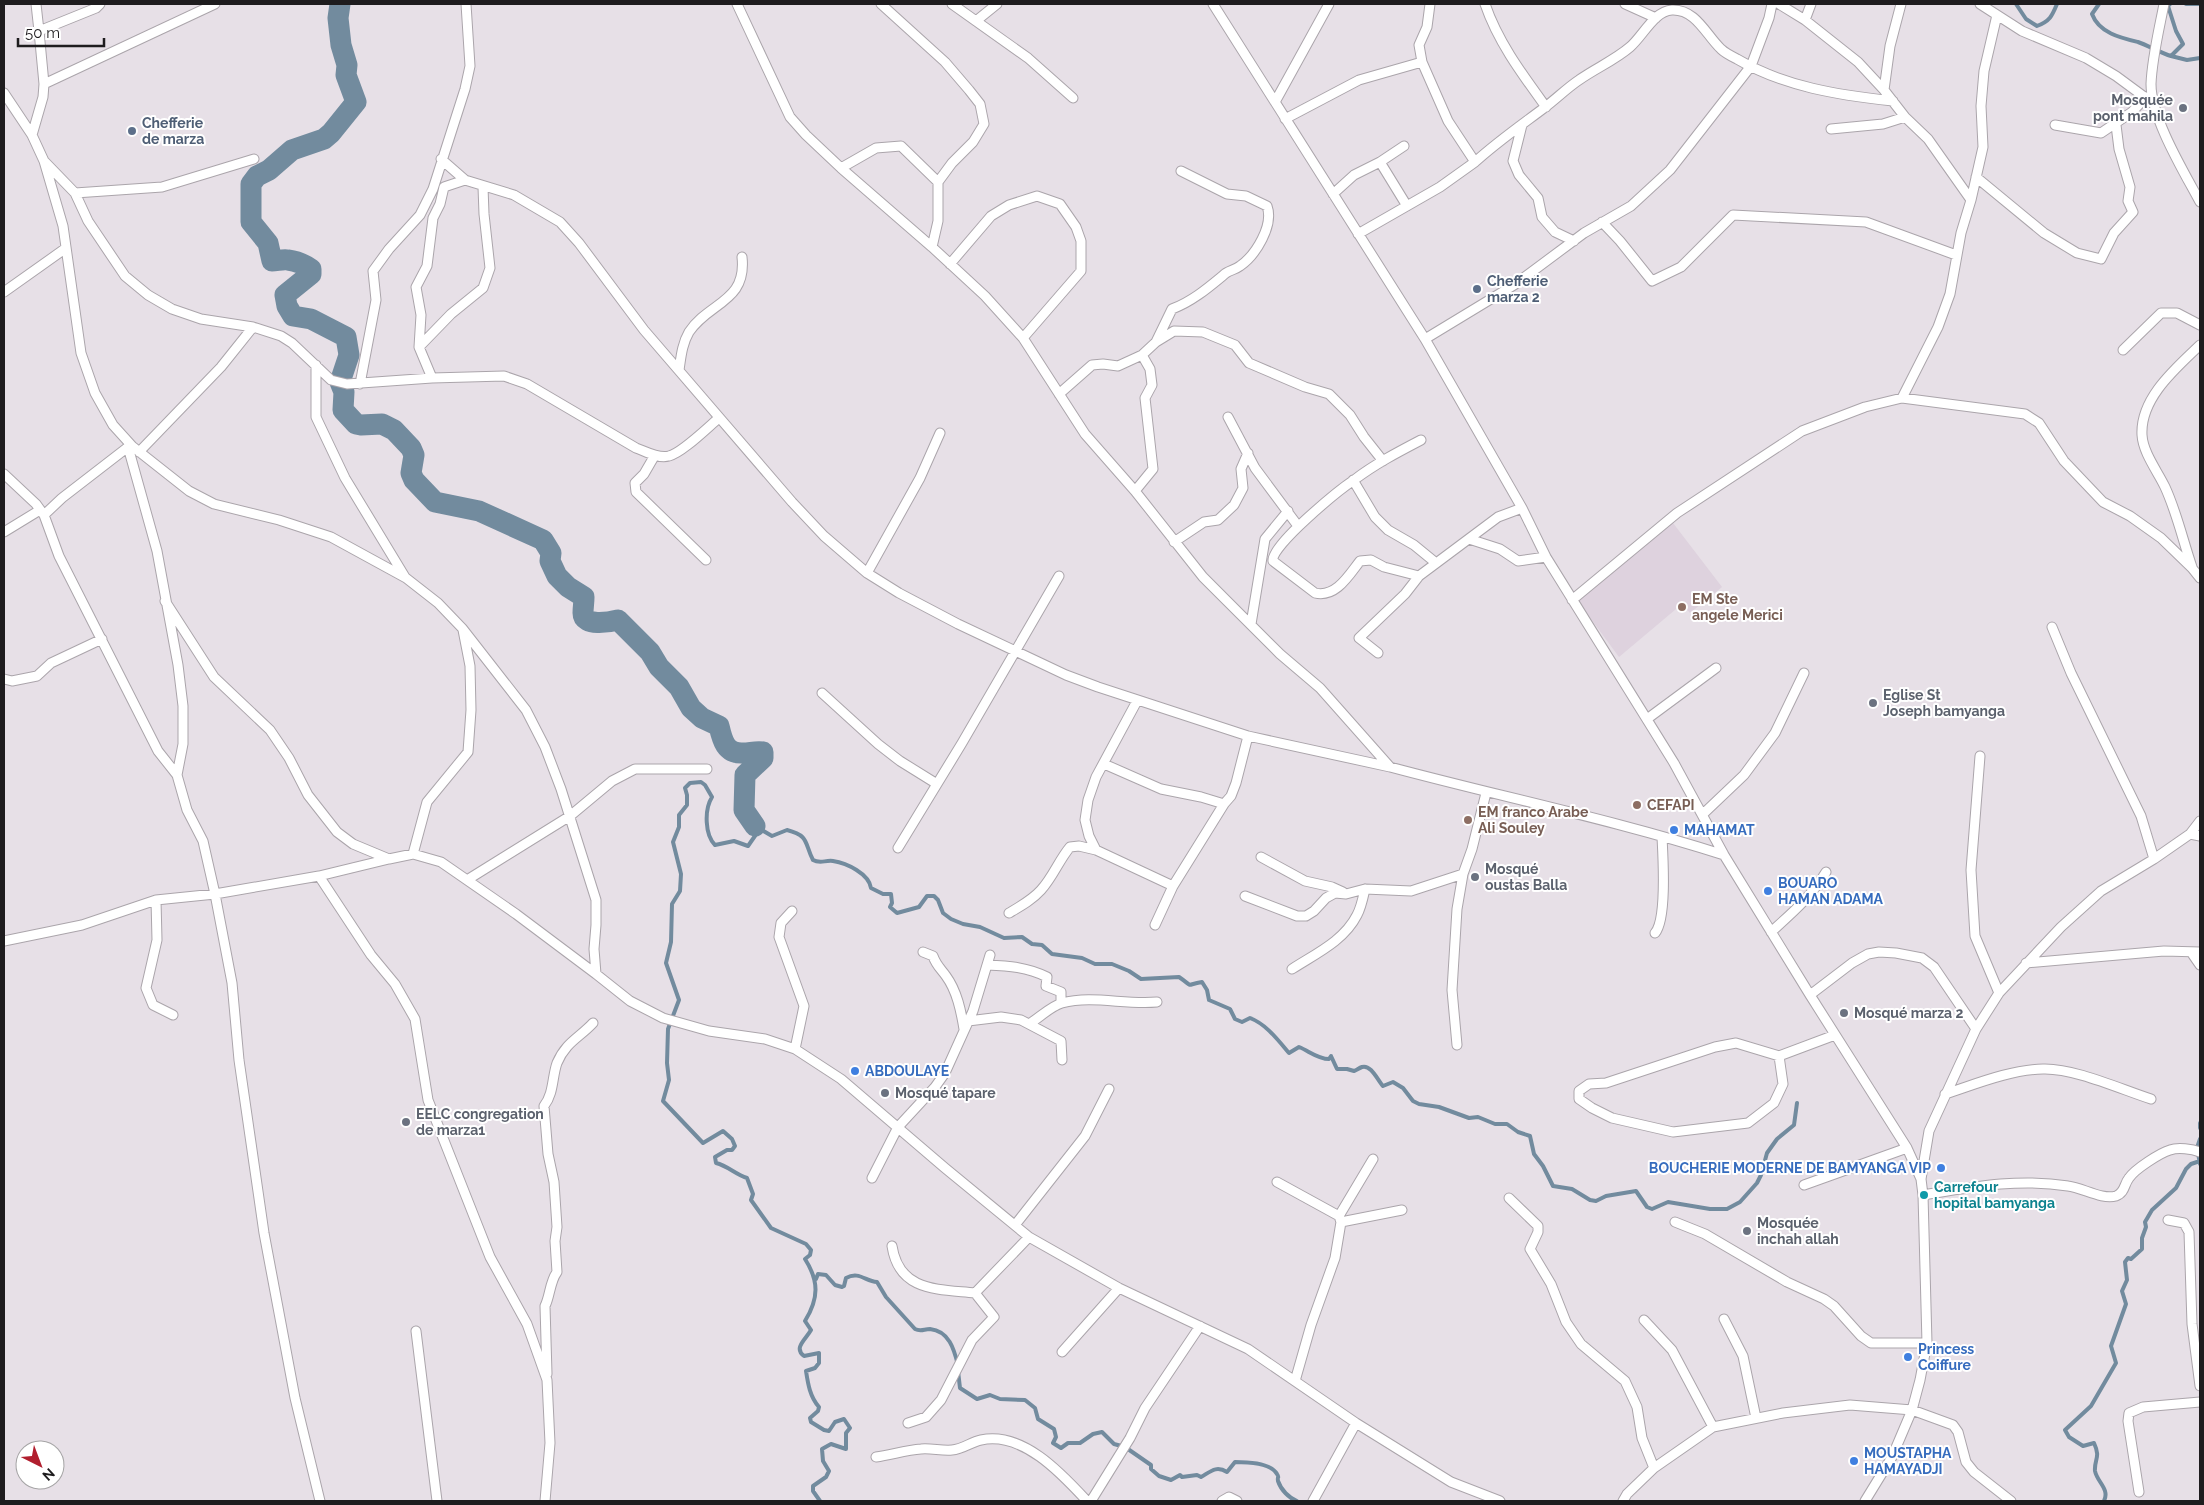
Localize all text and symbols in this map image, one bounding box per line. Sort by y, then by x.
scale bar [18,15,104,47]
text: 50 m [25,24,60,42]
place label: Mosquée pont mahila [2093,92,2174,124]
marker: Mosquée pont mahila [2177,102,2189,114]
place label: Chefferie de marza [142,115,204,147]
marker: Chefferie de marza [126,125,138,137]
place label: Chefferie marza 2 [1487,273,1549,305]
marker: Chefferie marza 2 [1471,283,1483,295]
place label: EM Ste angele Merici [1692,591,1783,623]
marker: EM Ste angele Merici [1676,601,1688,613]
place label: Eglise St Joseph bamyanga [1883,687,2005,719]
marker: Eglise St Joseph bamyanga [1867,697,1879,709]
place label: CEFAPI [1647,797,1694,813]
marker: CEFAPI [1631,799,1643,811]
place label: EM franco Arabe Ali Souley [1478,804,1589,836]
marker: EM franco Arabe Ali Souley [1462,814,1474,826]
place label: MAHAMAT [1684,822,1755,838]
marker: MAHAMAT [1668,824,1680,836]
place label: Mosqué oustas Balla [1485,861,1567,893]
marker: Mosqué oustas Balla [1469,871,1481,883]
place label: BOUARO HAMAN ADAMA [1778,875,1884,907]
marker: BOUARO HAMAN ADAMA [1762,885,1774,897]
place label: Mosqué marza 2 [1854,1005,1963,1021]
marker: Mosqué marza 2 [1838,1007,1850,1019]
place label: ABDOULAYE [865,1063,949,1079]
marker: ABDOULAYE [849,1065,861,1077]
place label: Mosqué tapare [895,1085,996,1101]
marker: Mosqué tapare [879,1087,891,1099]
place label: EELC congregation de marza1 [416,1106,544,1138]
marker: EELC congregation de marza1 [400,1116,412,1128]
place label: BOUCHERIE MODERNE DE BAMYANGA VIP [1649,1160,1931,1176]
marker: BOUCHERIE MODERNE DE BAMYANGA VIP [1935,1162,1947,1174]
place label: Carrefour hopital bamyanga [1934,1179,2055,1211]
marker: Carrefour hopital bamyanga [1918,1189,1930,1201]
place label: Mosquée inchah allah [1757,1215,1839,1247]
marker: Mosquée inchah allah [1741,1225,1753,1237]
place label: Princess Coiffure [1918,1341,1974,1373]
marker: Princess Coiffure [1902,1351,1914,1363]
north arrow [15,1440,65,1490]
place label: MOUSTAPHA HAMAYADJI [1864,1445,1952,1477]
marker: MOUSTAPHA HAMAYADJI [1848,1455,1860,1467]
text: N [39,1465,58,1484]

